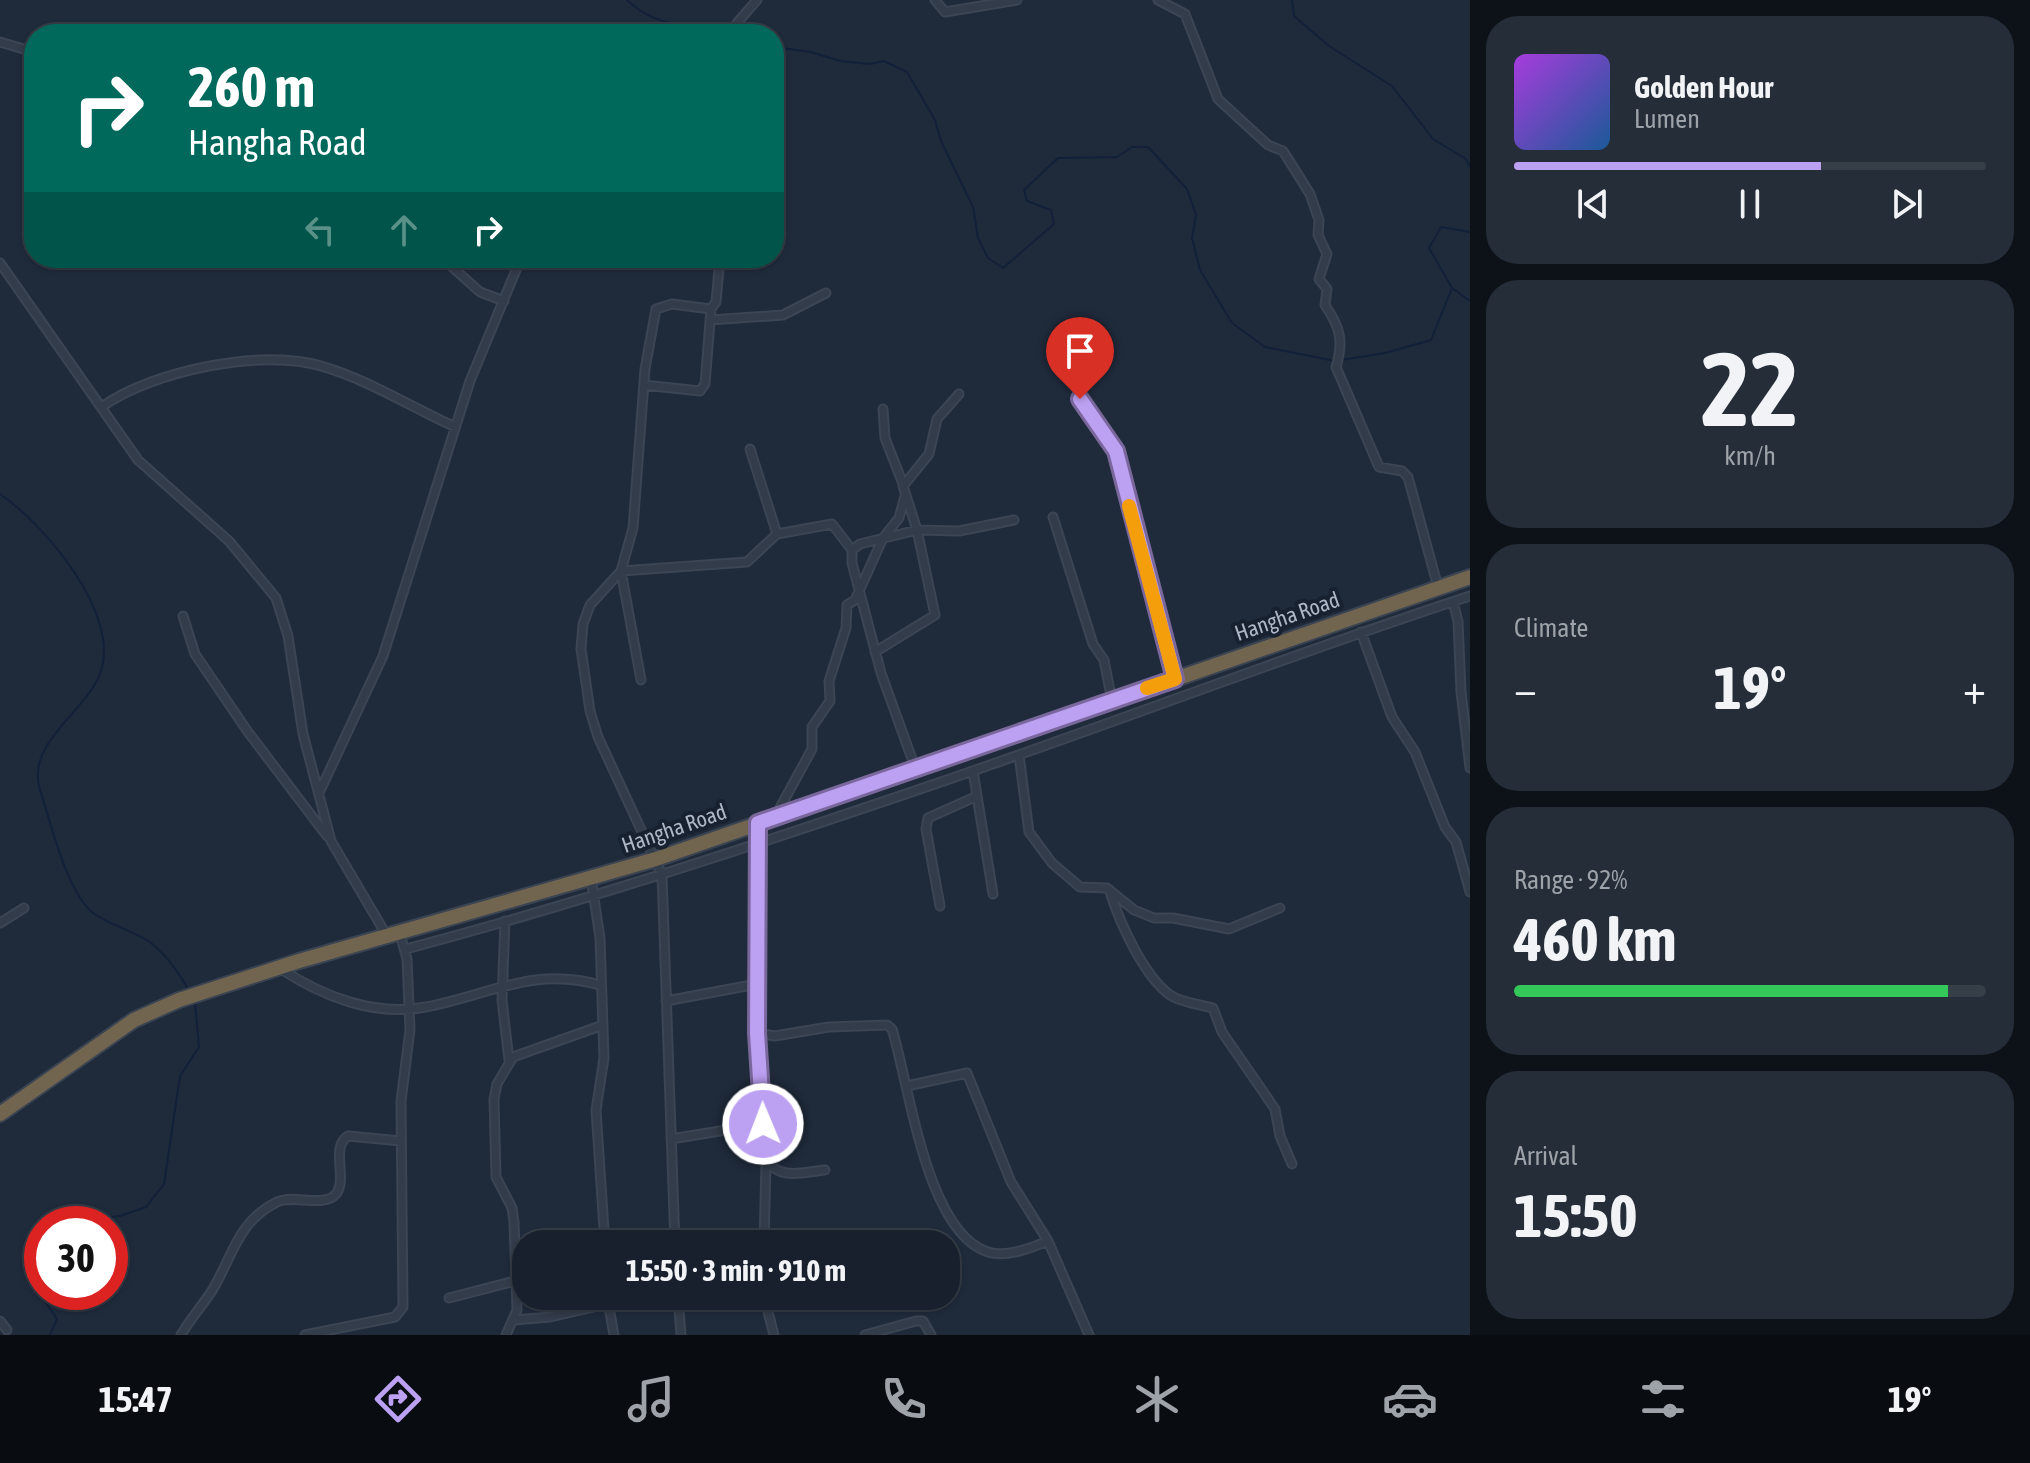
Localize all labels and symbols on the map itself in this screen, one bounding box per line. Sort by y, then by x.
pin [1046,317,1114,399]
street label: Hangha Road [1231,586,1343,646]
street label: Hangha Road [618,798,730,858]
position arrow [721,1082,805,1166]
speed limit sign: 30 [24,1206,128,1310]

